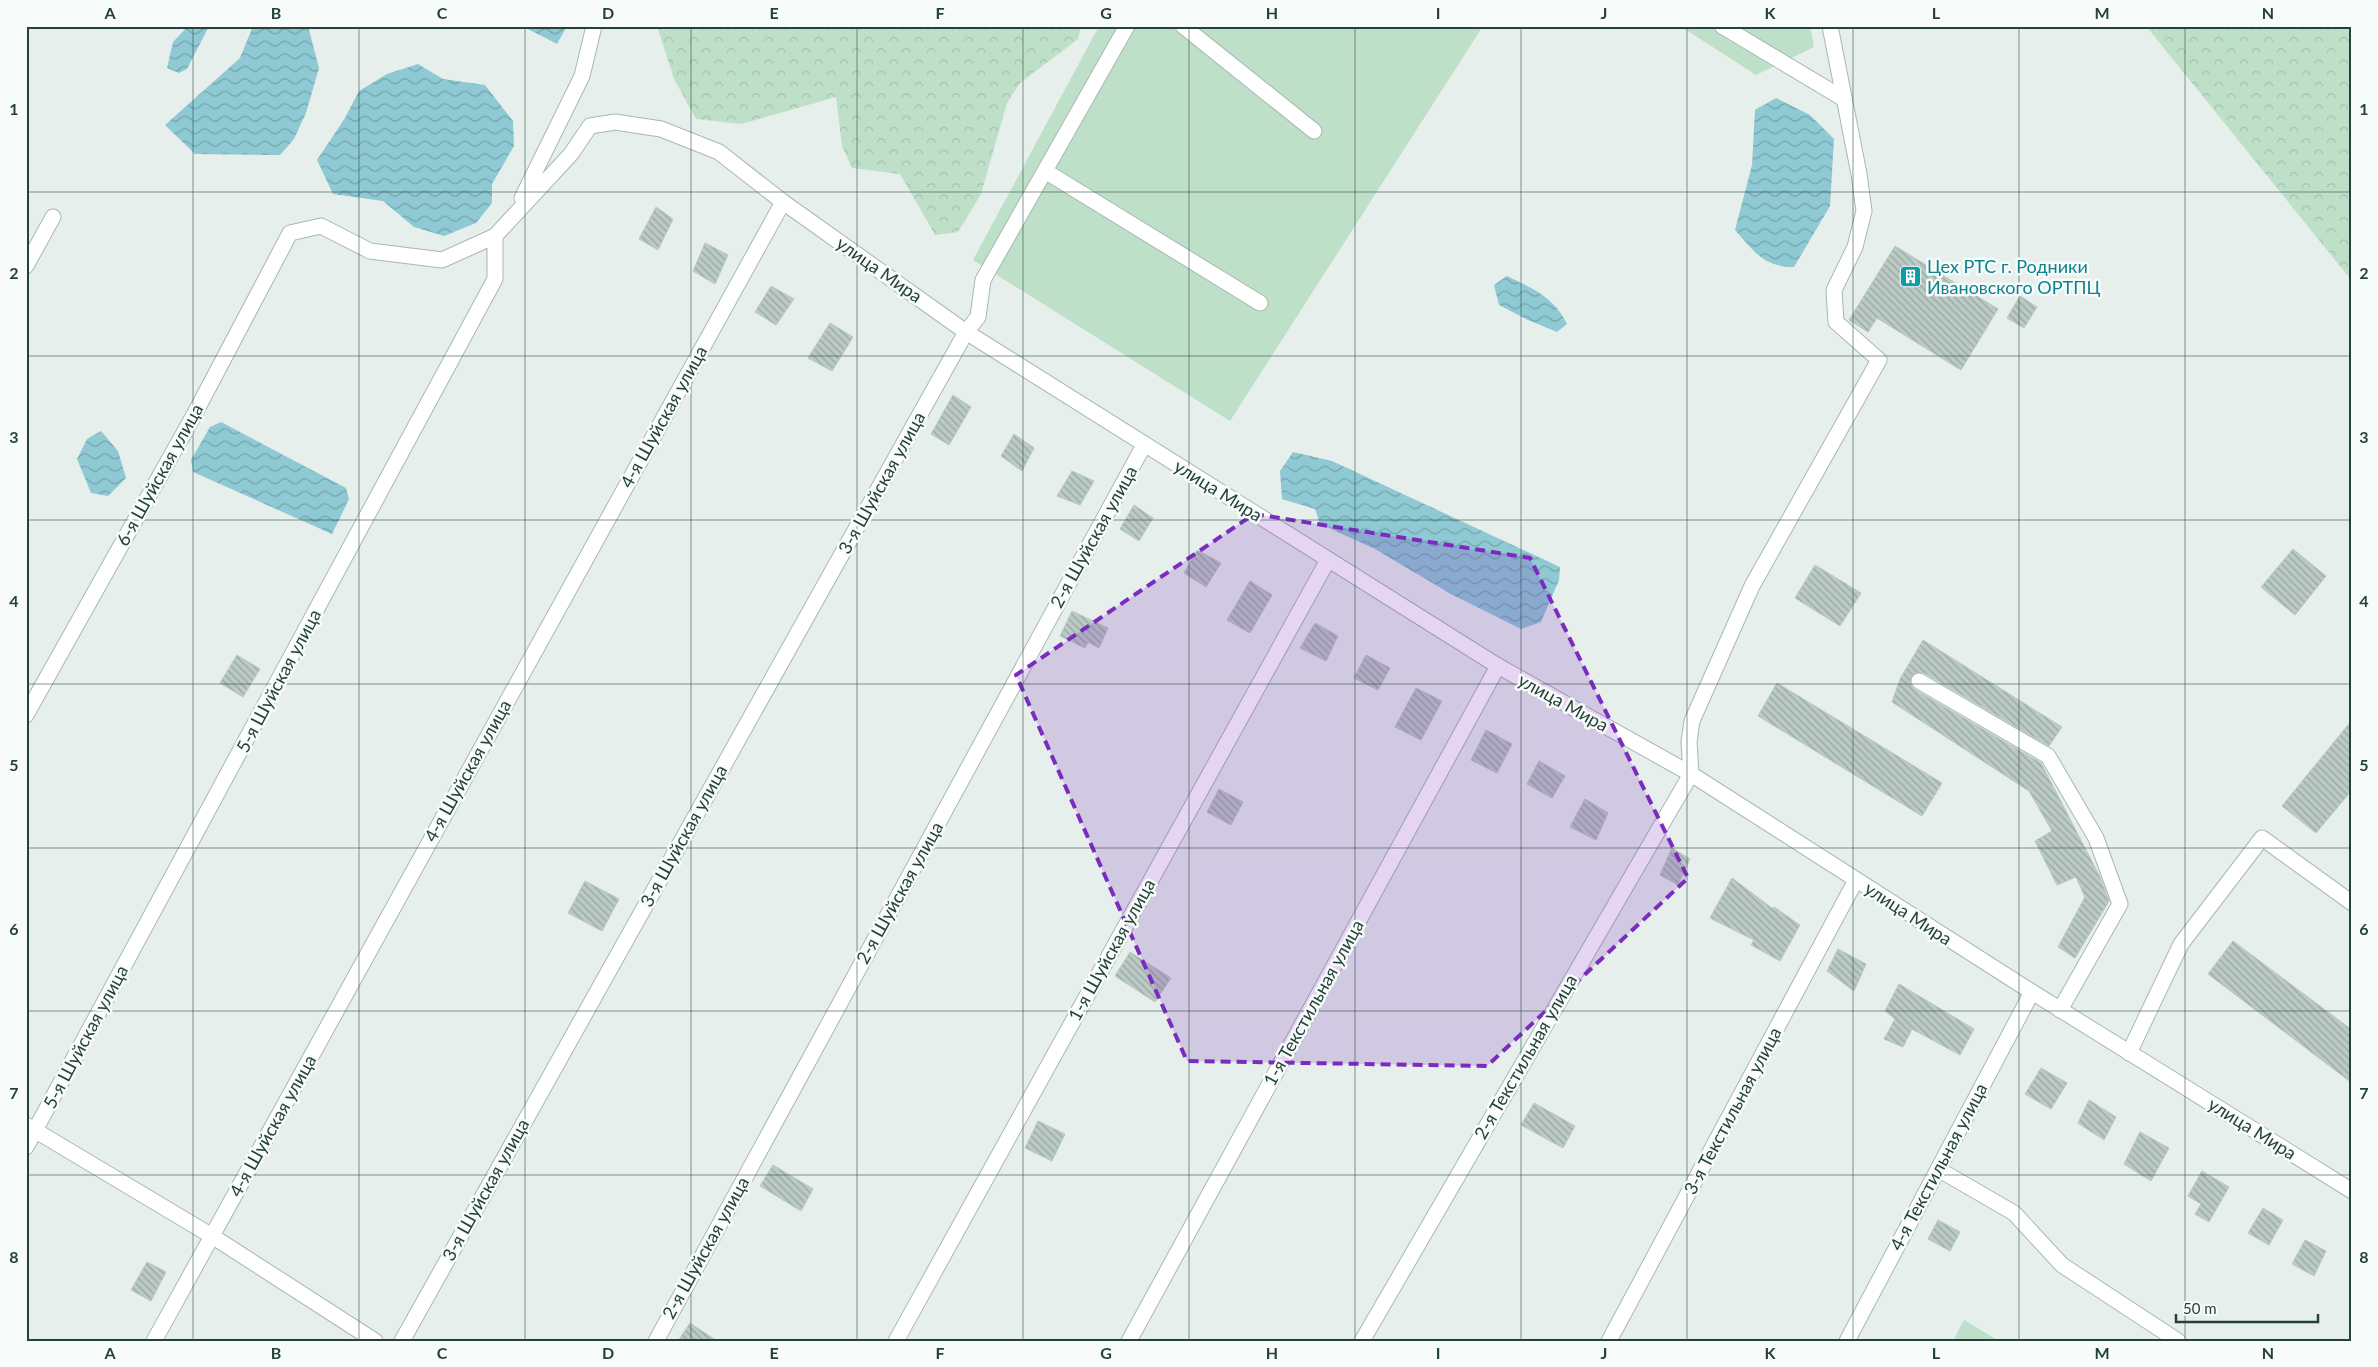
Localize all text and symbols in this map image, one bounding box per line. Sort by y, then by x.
text: A [103,3,116,22]
text: B [271,3,281,22]
text: C [437,3,448,22]
text: D [602,3,614,22]
text: E [769,3,779,22]
text: F [935,3,945,22]
text: G [1100,3,1112,22]
text: H [1266,3,1278,22]
text: I [1436,3,1440,22]
text: J [1601,3,1607,22]
text: K [1765,3,1777,22]
text: L [1932,3,1941,22]
text: M [2094,3,2110,22]
text: N [2262,3,2274,22]
text: 1 [9,99,19,118]
text: 1 [2359,99,2369,118]
street label: улица Мира [832,232,927,307]
place label: Цех РТС г. Родники Ивановского ОРТПЦ [1927,255,2100,298]
text: 2 [9,263,19,282]
text: 2 [2359,263,2369,282]
building icon: Цех РТС г. Родники Ивановского ОРТПЦ [1899,265,1923,289]
street label: 4-я Шуйская улица [615,342,711,491]
street label: 6-я Шуйская улица [111,400,207,549]
street label: 3-я Шуйская улица [833,408,929,557]
text: 3 [9,427,19,446]
text: 3 [2359,427,2369,446]
street label: улица Мира [1170,454,1267,526]
street label: 2-я Шуйская улица [1045,462,1141,611]
text: 4 [9,591,19,610]
text: 4 [2359,591,2369,610]
street label: 5-я Шуйская улица [231,605,325,756]
street label: улица Мира [1515,668,1612,736]
street label: 4-я Шуйская улица [419,696,515,845]
text: 5 [9,755,19,774]
text: 5 [2359,755,2369,774]
street label: 3-я Шуйская улица [635,761,731,910]
street label: 2-я Шуйская улица [851,818,947,967]
street label: 1-я Шуйская улица [1063,875,1159,1024]
street label: улица Мира [1861,877,1956,950]
street label: 1-я Текстильная улица [1258,916,1368,1089]
text: 6 [9,919,19,938]
text: 6 [2359,919,2369,938]
street label: 5-я Шуйская улица [38,961,132,1112]
street label: 2-я Текстильная улица [1469,970,1581,1143]
street label: 3-я Текстильная улица [1679,1023,1786,1198]
street label: 4-я Шуйская улица [224,1051,320,1200]
street label: 4-я Текстильная улица [1885,1079,1992,1254]
text: 7 [9,1083,19,1102]
text: 7 [2359,1083,2369,1102]
street label: улица Мира [2204,1092,2301,1164]
street label: 3-я Шуйская улица [437,1115,533,1264]
street label: 2-я Шуйская улица [657,1173,753,1322]
text: 8 [9,1247,19,1266]
text: 8 [2359,1247,2369,1266]
scale bar [2176,1292,2318,1324]
text: 50 m [2183,1299,2217,1317]
text: A [103,1343,116,1362]
text: B [271,1343,281,1362]
text: C [437,1343,448,1362]
text: D [602,1343,614,1362]
text: E [769,1343,779,1362]
text: F [935,1343,945,1362]
text: G [1100,1343,1112,1362]
text: H [1266,1343,1278,1362]
text: I [1436,1343,1440,1362]
text: J [1601,1343,1607,1362]
text: K [1765,1343,1777,1362]
text: L [1932,1343,1941,1362]
text: M [2094,1343,2110,1362]
text: N [2262,1343,2274,1362]

